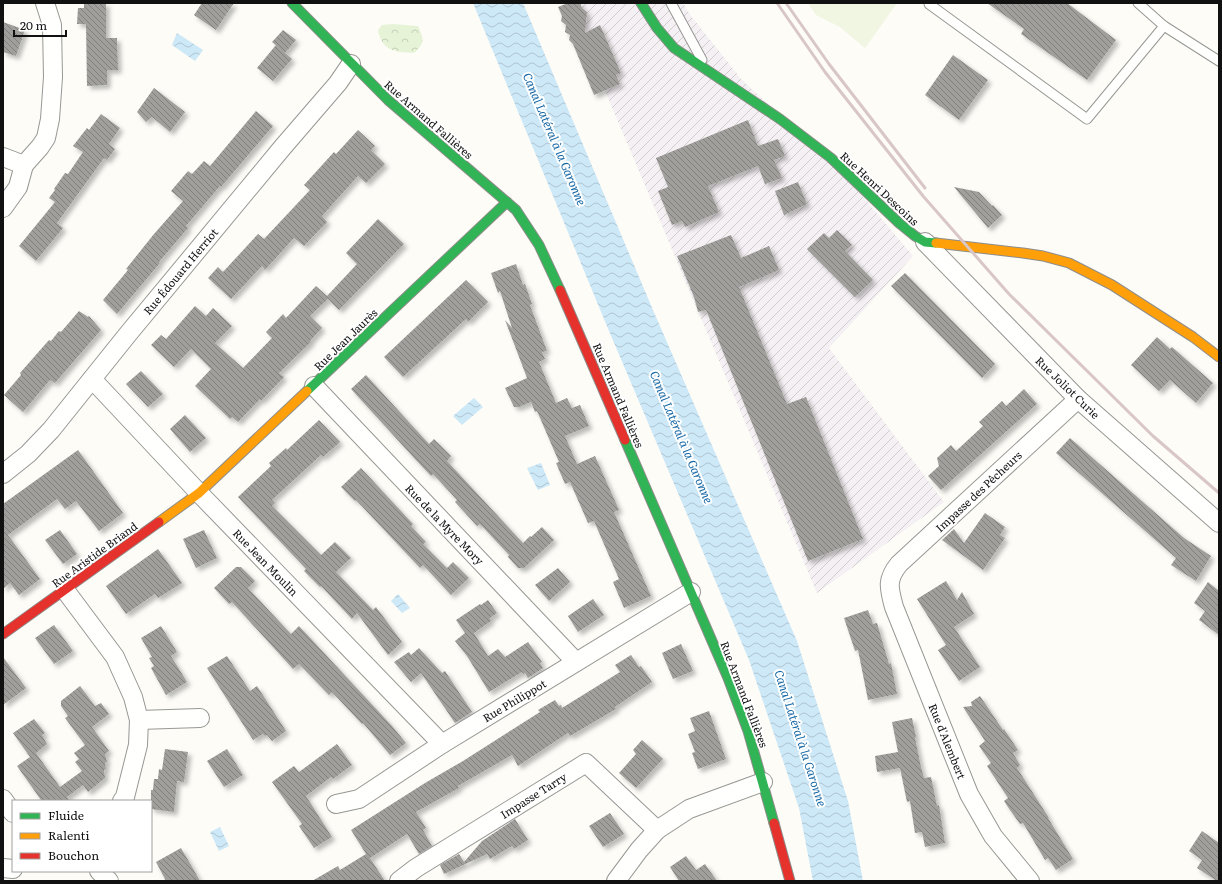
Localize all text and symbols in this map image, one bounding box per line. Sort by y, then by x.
scale bar [14,12,66,38]
text: 20 m [20,16,47,34]
water label: Canal Latéral à la Garonne [519,70,591,208]
street label: Rue Armand Fallières [381,76,477,162]
street label: Rue Henri Descoins [837,147,923,229]
street label: Rue Édouard Herriot [139,224,221,318]
street label: Rue Jean Jaurès [310,304,380,374]
street label: Rue Armand Fallières [590,340,648,450]
street label: Rue Joliot Curie [1032,352,1104,422]
water label: Canal Latéral à la Garonne [646,368,718,506]
street label: Impasse des Pêcheurs [931,447,1025,535]
street label: Rue de la Myre Mory [402,480,488,568]
street label: Rue Aristide Briand [48,517,140,591]
street label: Rue Jean Moulin [230,525,302,599]
street label: Rue Armand Fallières [717,639,773,749]
water label: Canal Latéral à la Garonne [770,667,832,809]
street label: Rue Philippot [479,674,549,725]
street label: Rue d'Alembert [926,701,971,782]
street label: Impasse Tarry [497,768,570,822]
legend [12,800,152,872]
text: Fluide [48,806,84,824]
text: Ralenti [48,826,89,844]
text: Bouchon [48,846,99,864]

